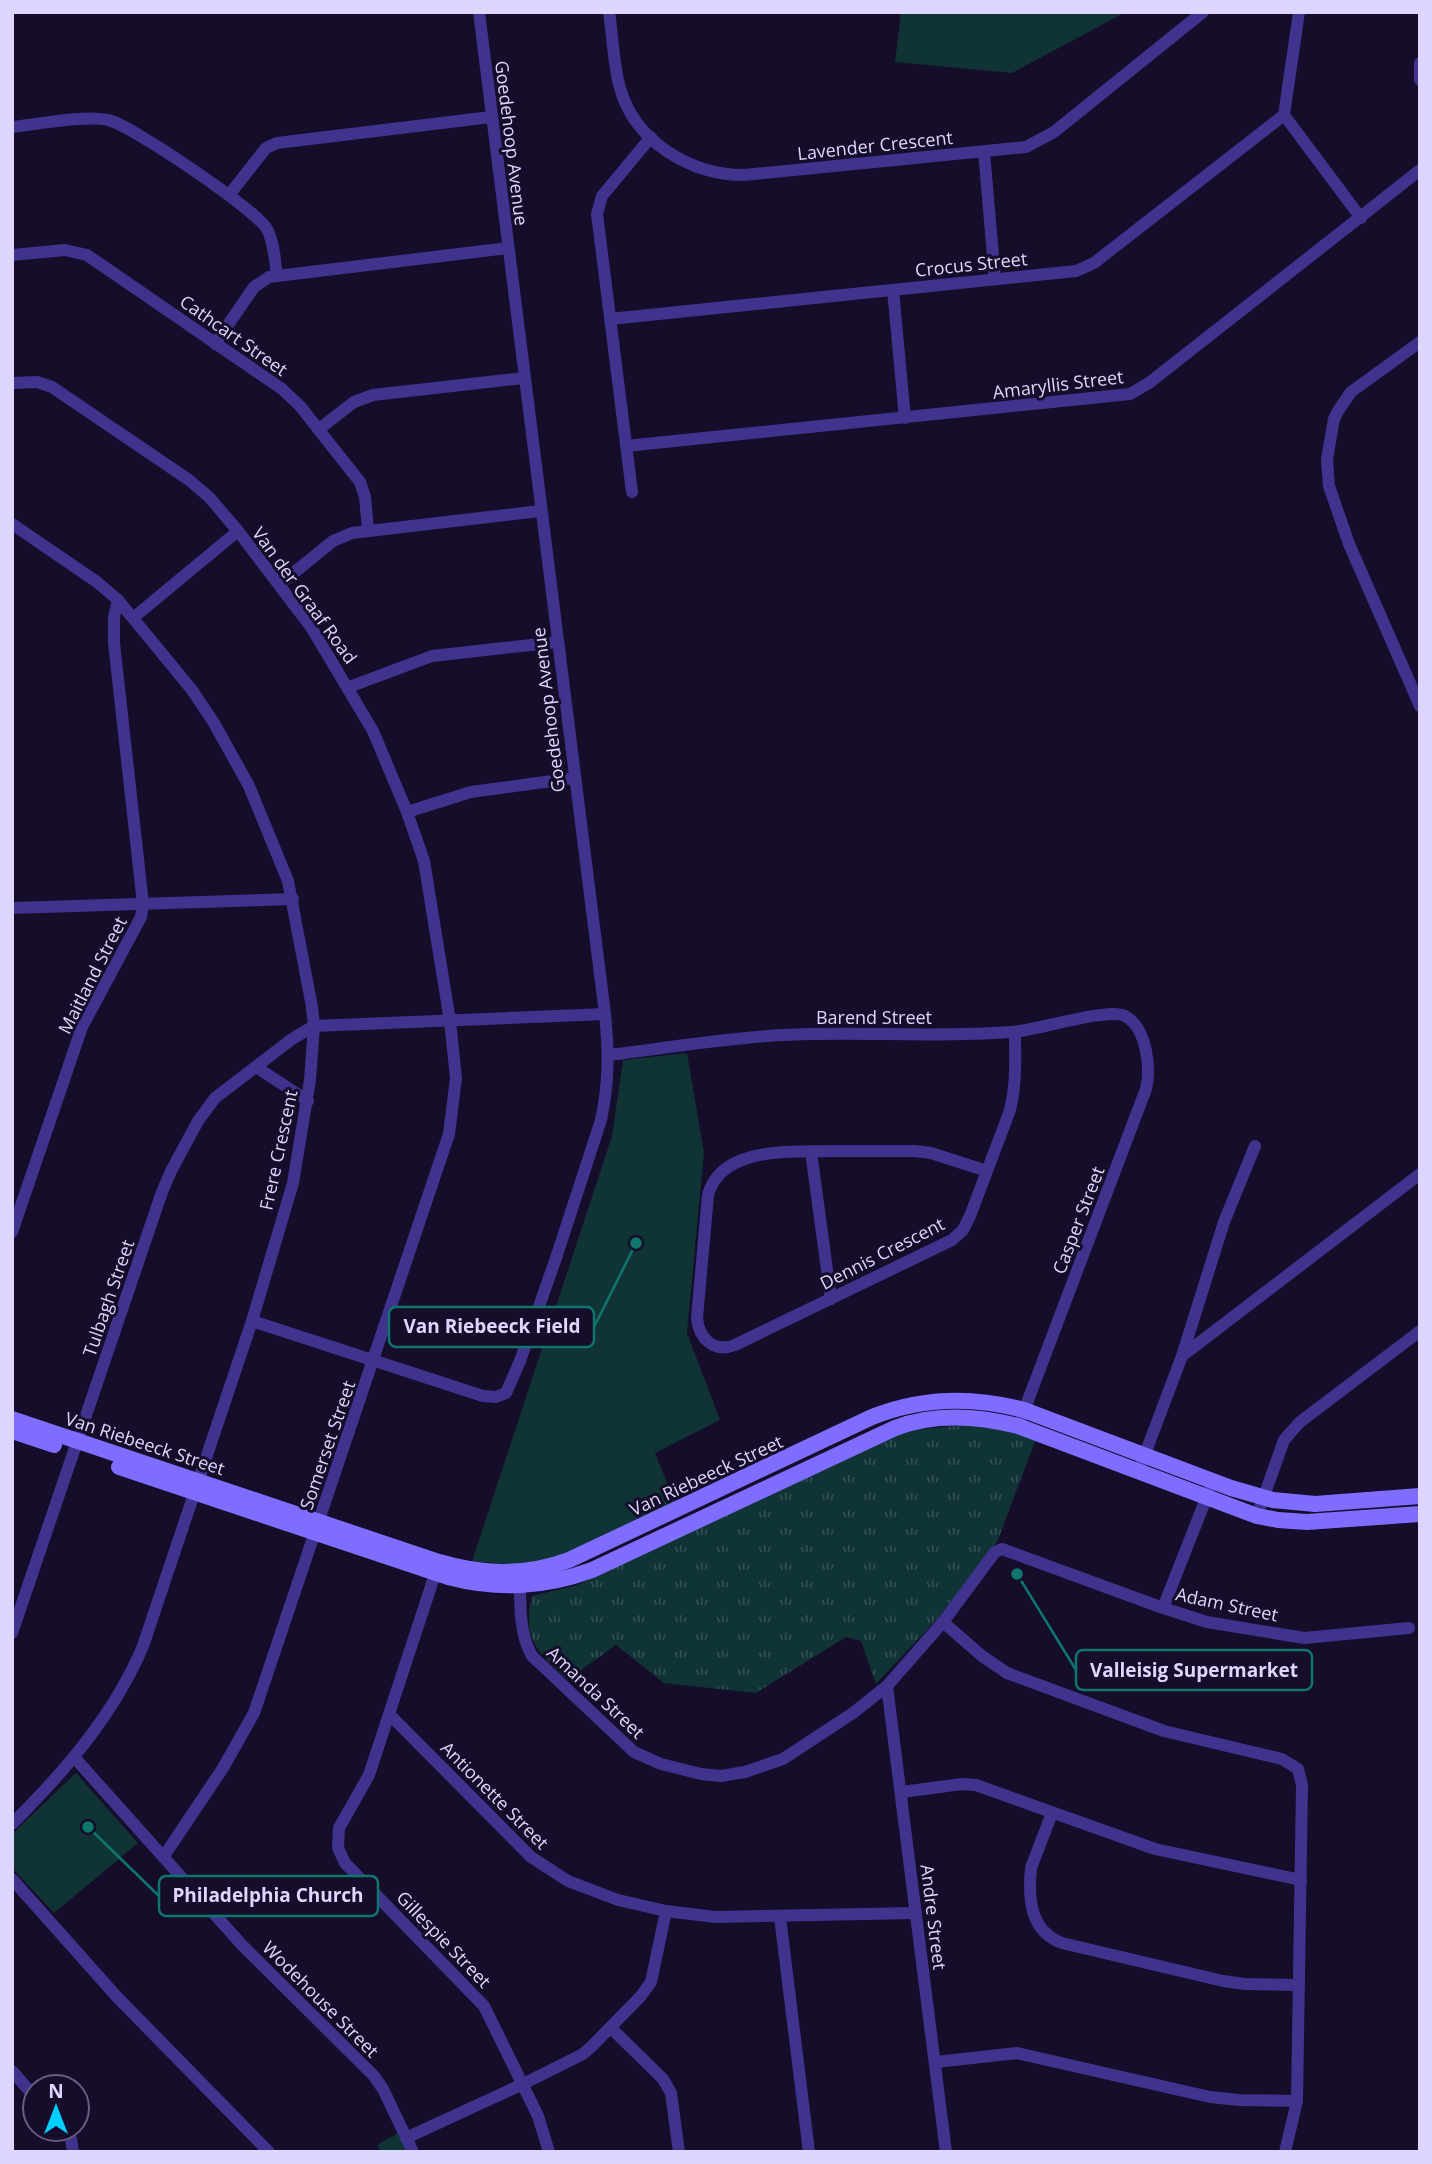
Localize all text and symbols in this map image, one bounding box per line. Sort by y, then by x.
street label: Goedehoop Avenue [490,59,534,227]
street label: Lavender Crescent [796,125,954,165]
street label: Crocus Street [914,246,1028,282]
street label: Cathcart Street [175,289,293,381]
street label: Amaryllis Street [991,364,1125,404]
street label: Van der Graaf Road [247,522,363,668]
street label: Goedehoop Avenue [526,626,570,794]
street label: Maitland Street [52,912,132,1038]
street label: Barend Street [816,1005,932,1029]
street label: Frere Crescent [254,1088,302,1212]
street label: Casper Street [1046,1163,1110,1277]
street label: Dennis Crescent [816,1211,948,1295]
street label: Tulbagh Street [77,1236,139,1360]
callout: Van Riebeeck Field [389,1307,594,1347]
text: Van Riebeeck Field [403,1313,581,1339]
street label: Somerset Street [294,1377,360,1513]
street label: Van Riebeeck Street [62,1406,228,1480]
street label: Van Riebeeck Street [625,1429,787,1521]
street label: Adam Street [1174,1581,1280,1627]
street label: Amanda Street [542,1641,650,1743]
callout: Valleisig Supermarket [1076,1650,1312,1690]
text: Valleisig Supermarket [1090,1657,1298,1683]
street label: Antionette Street [436,1736,554,1854]
street label: Andre Street [916,1863,952,1971]
callout: Philadelphia Church [159,1876,378,1916]
text: Philadelphia Church [172,1882,364,1908]
street label: Gillespie Street [392,1885,496,1993]
street label: Wodehouse Street [258,1936,384,2062]
north arrow [21,2073,91,2143]
text: N [48,2078,64,2104]

